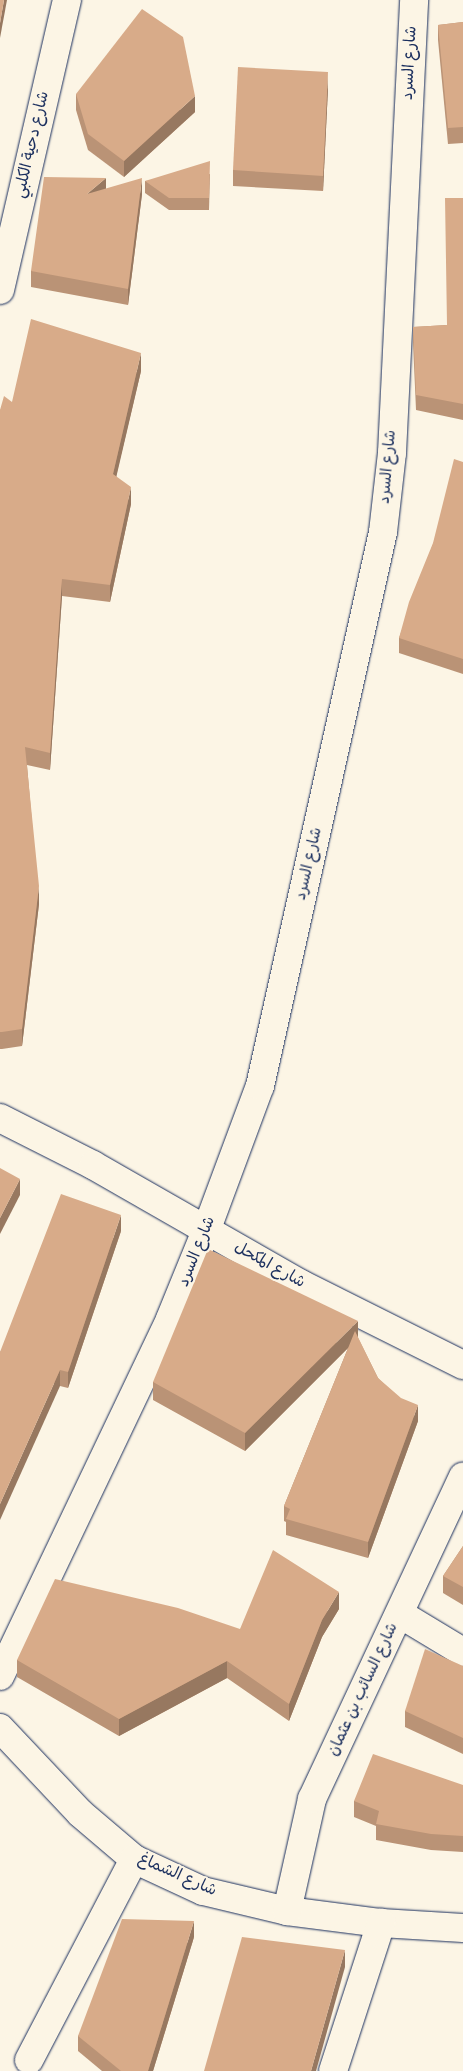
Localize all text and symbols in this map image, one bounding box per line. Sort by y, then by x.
street label: شارع السرد [399,25,423,101]
street label: شارع دحية الكلبي [11,90,55,200]
street label: شارع السرد [376,429,402,505]
street label: شارع السرد [292,826,328,902]
street label: شارع السرد [175,1214,221,1290]
street label: شارع المكحل [230,1239,308,1293]
street label: شارع السائب بن عثمان [325,1620,403,1760]
street label: شارع الشماغ [135,1850,219,1902]

